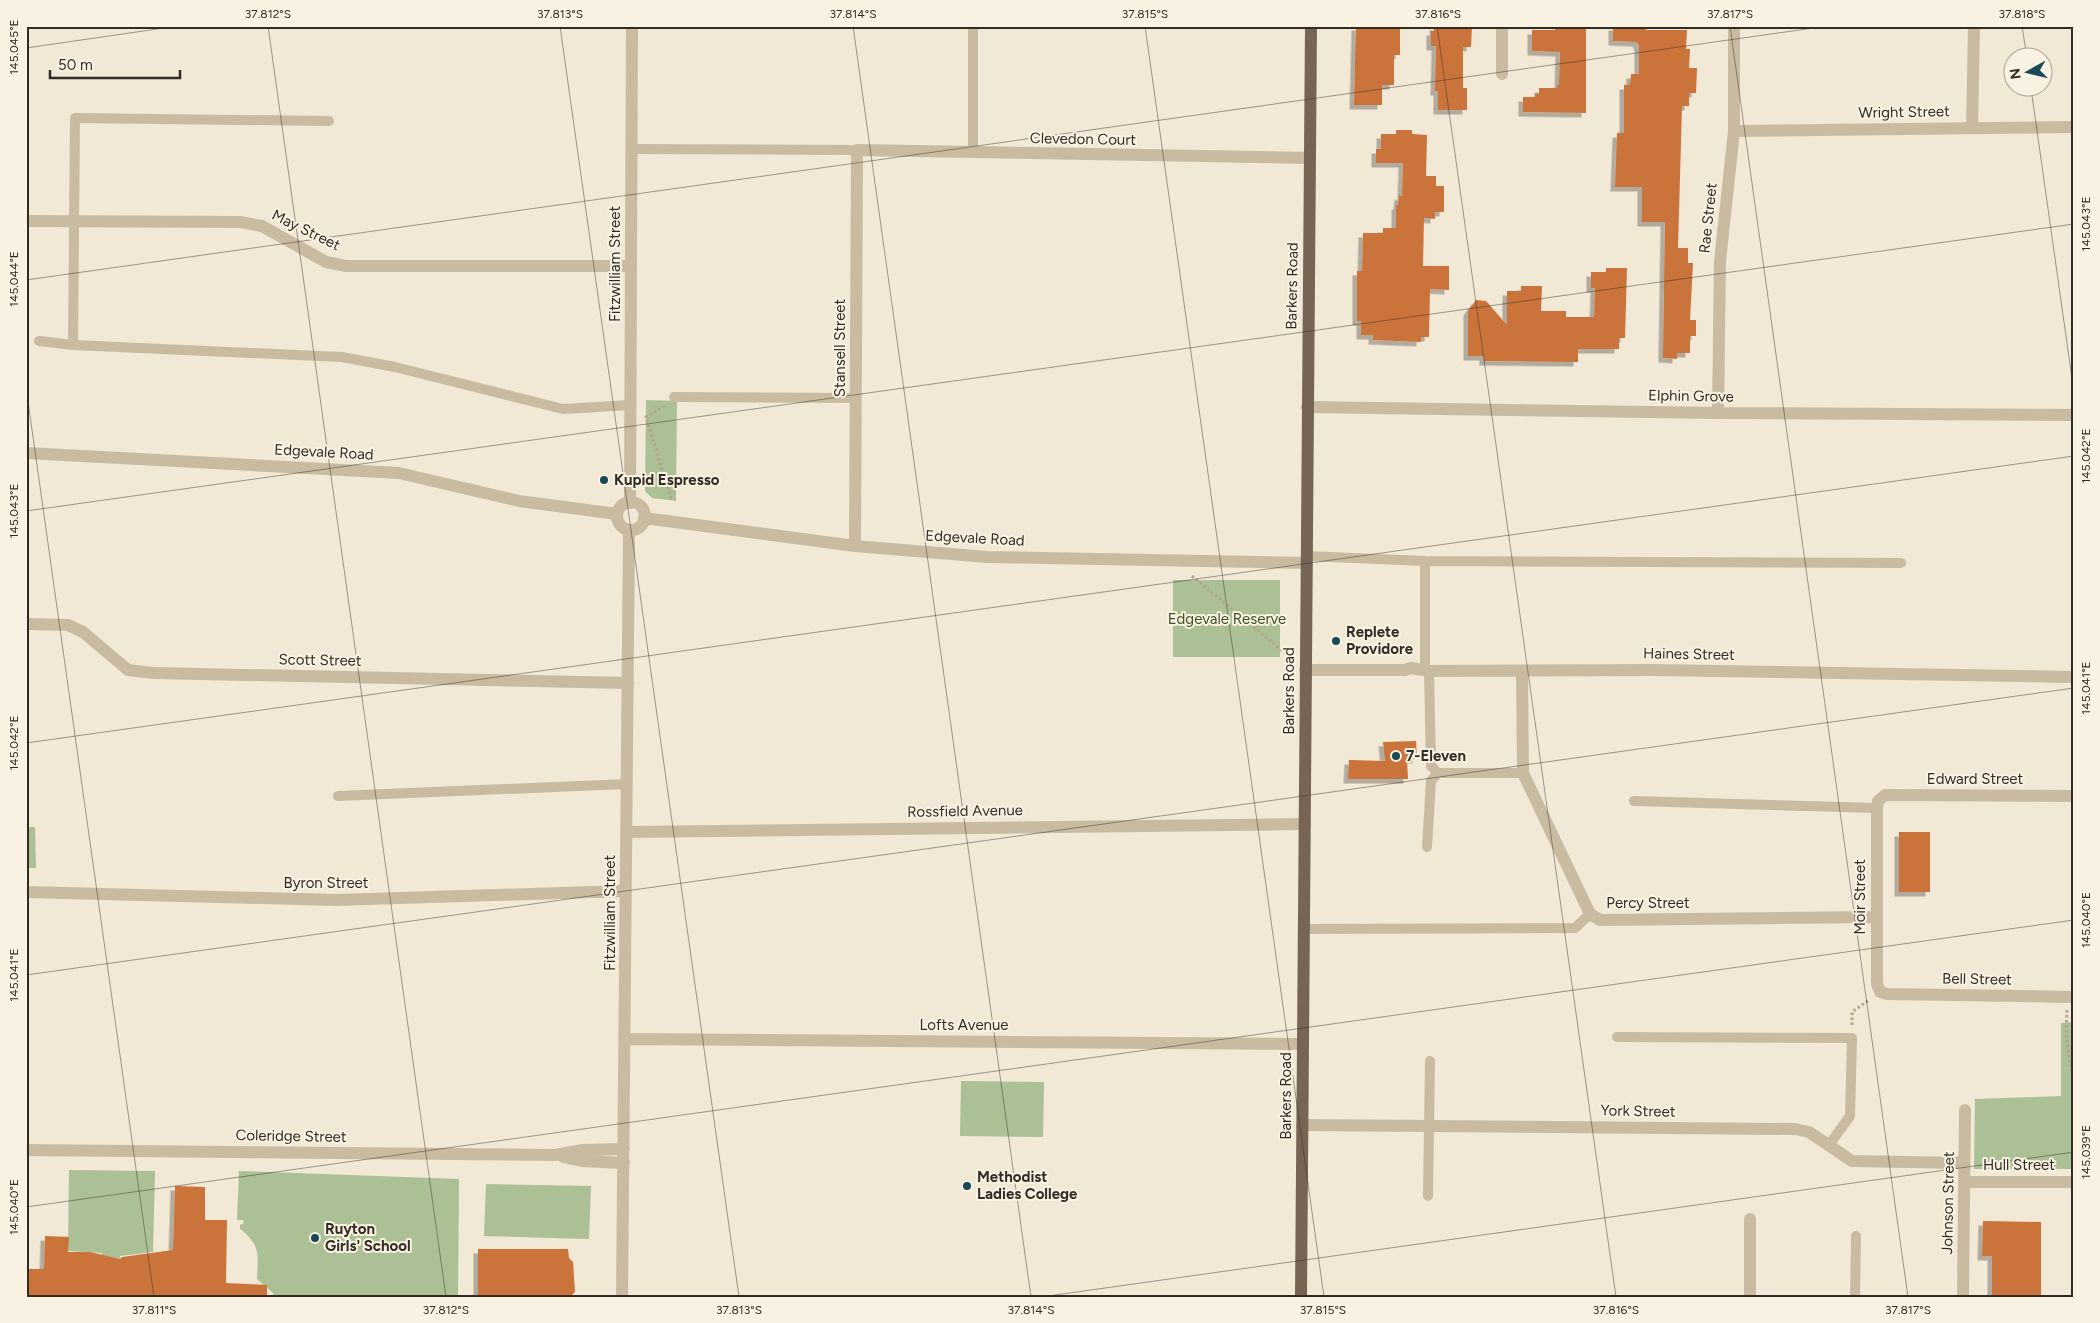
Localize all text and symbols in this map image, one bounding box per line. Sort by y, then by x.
text: 37.812°S [245,7,291,21]
text: 37.813°S [537,7,583,21]
text: 37.814°S [829,7,877,21]
text: 37.815°S [1122,7,1168,21]
text: 37.816°S [1415,7,1461,21]
text: 37.817°S [1707,7,1753,21]
text: 37.818°S [1999,7,2045,21]
text: 145.045°E [7,19,21,75]
scale bar [50,48,180,80]
north arrow [2002,48,2052,98]
text: 50 m [58,56,93,74]
text: N [2006,67,2025,80]
street label: Wright Street [1858,102,1950,122]
street label: Clevedon Court [1030,129,1137,149]
street label: Rae Street [1695,181,1721,254]
text: 145.043°E [2079,196,2093,252]
street label: May Street [269,206,343,254]
street label: Fitzwilliam Street [606,206,624,322]
street label: Barkers Road [1282,242,1302,330]
text: 145.044°E [7,251,21,307]
street label: Stansell Street [831,299,849,397]
street label: Elphin Grove [1648,386,1734,406]
text: 145.042°E [2079,428,2093,484]
street label: Edgevale Road [274,440,374,464]
place label: Kupid Espresso [614,471,720,489]
marker: Kupid Espresso [598,474,610,486]
text: 145.043°E [7,483,21,539]
street label: Edgevale Road [925,526,1025,550]
park label: Edgevale Reserve [1168,610,1286,628]
place label: Replete Providore [1346,623,1414,658]
marker: Replete Providore [1330,635,1342,647]
street label: Haines Street [1643,644,1735,664]
street label: Barkers Road [1280,647,1298,735]
street label: Scott Street [278,650,362,670]
text: 145.041°E [2079,661,2093,715]
text: 145.042°E [7,715,21,771]
place label: 7-Eleven [1406,747,1466,765]
marker: 7-Eleven [1390,750,1402,762]
street label: Edward Street [1927,770,2024,788]
street label: Rossfield Avenue [907,801,1023,821]
street label: Fitzwilliam Street [601,855,619,971]
street label: Moir Street [1851,859,1869,935]
street label: Byron Street [284,874,369,892]
text: 145.040°E [2079,892,2093,948]
street label: Percy Street [1606,894,1690,912]
text: 145.041°E [7,948,21,1002]
street label: Bell Street [1942,969,2012,989]
street label: Lofts Avenue [919,1016,1009,1034]
street label: Barkers Road [1277,1052,1295,1140]
street label: York Street [1600,1101,1676,1121]
text: 145.039°E [2079,1125,2093,1179]
street label: Coleridge Street [235,1126,347,1146]
street label: Johnson Street [1938,1151,1958,1255]
street label: Hull Street [1983,1156,2055,1174]
place label: Methodist Ladies College [977,1168,1078,1203]
text: 145.040°E [7,1179,21,1235]
marker: Methodist Ladies College [961,1180,973,1192]
place label: Ruyton Girls' School [325,1220,411,1255]
marker: Ruyton Girls' School [309,1232,321,1244]
text: 37.811°S [132,1303,176,1317]
text: 37.812°S [423,1303,469,1317]
text: 37.813°S [716,1303,762,1317]
text: 37.814°S [1007,1303,1055,1317]
text: 37.815°S [1300,1303,1346,1317]
text: 37.816°S [1593,1303,1639,1317]
text: 37.817°S [1885,1303,1931,1317]

